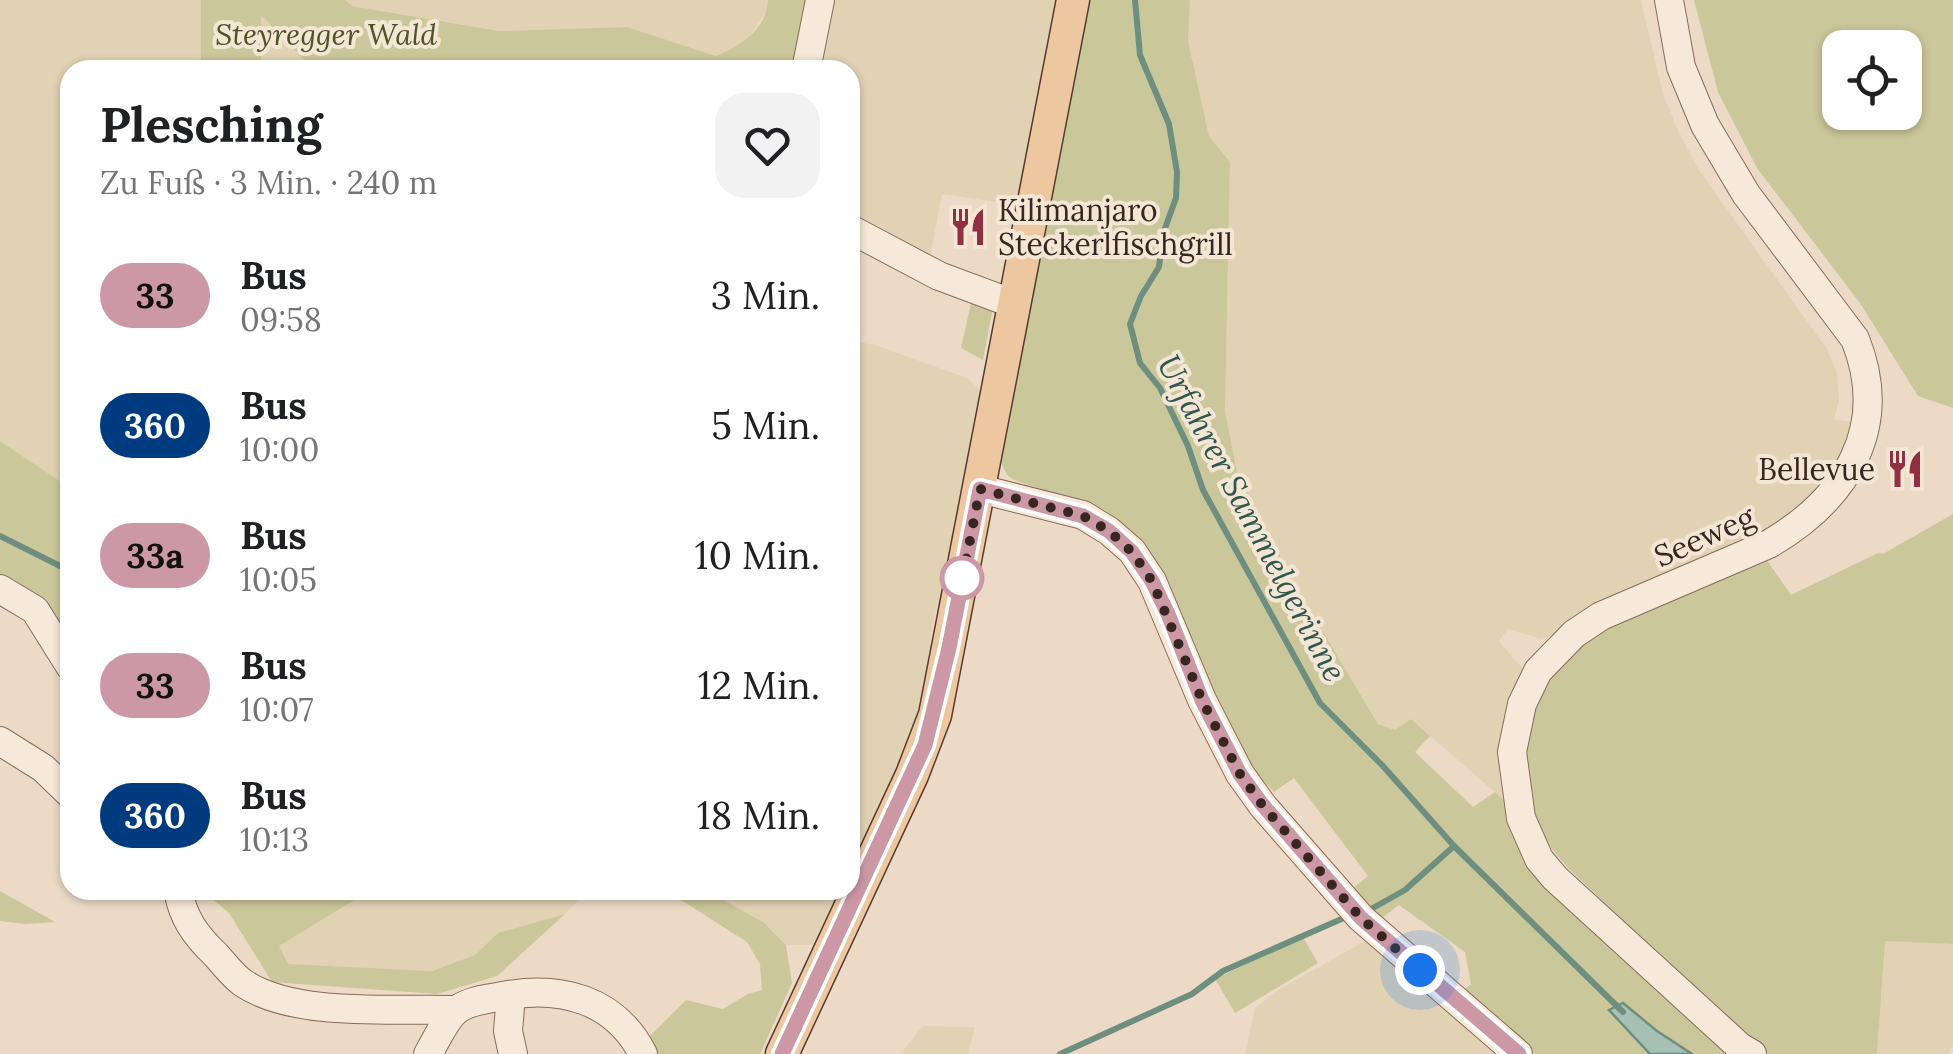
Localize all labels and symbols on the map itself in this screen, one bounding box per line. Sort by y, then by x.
park label: Steyregger Wald [215,15,437,53]
place label: Kilimanjaro Steckerlfischgrill [998,191,1233,264]
restaurant icon: Kilimanjaro Steckerlfischgrill [947,206,989,248]
water label: Urfahrer Sammelgerinne [1148,348,1356,688]
restaurant icon: Bellevue [1884,448,1926,490]
place label: Bellevue [1758,450,1875,488]
street label: Seeweg [1648,497,1762,576]
unlabelled marker [941,557,983,599]
your location [1395,945,1445,995]

